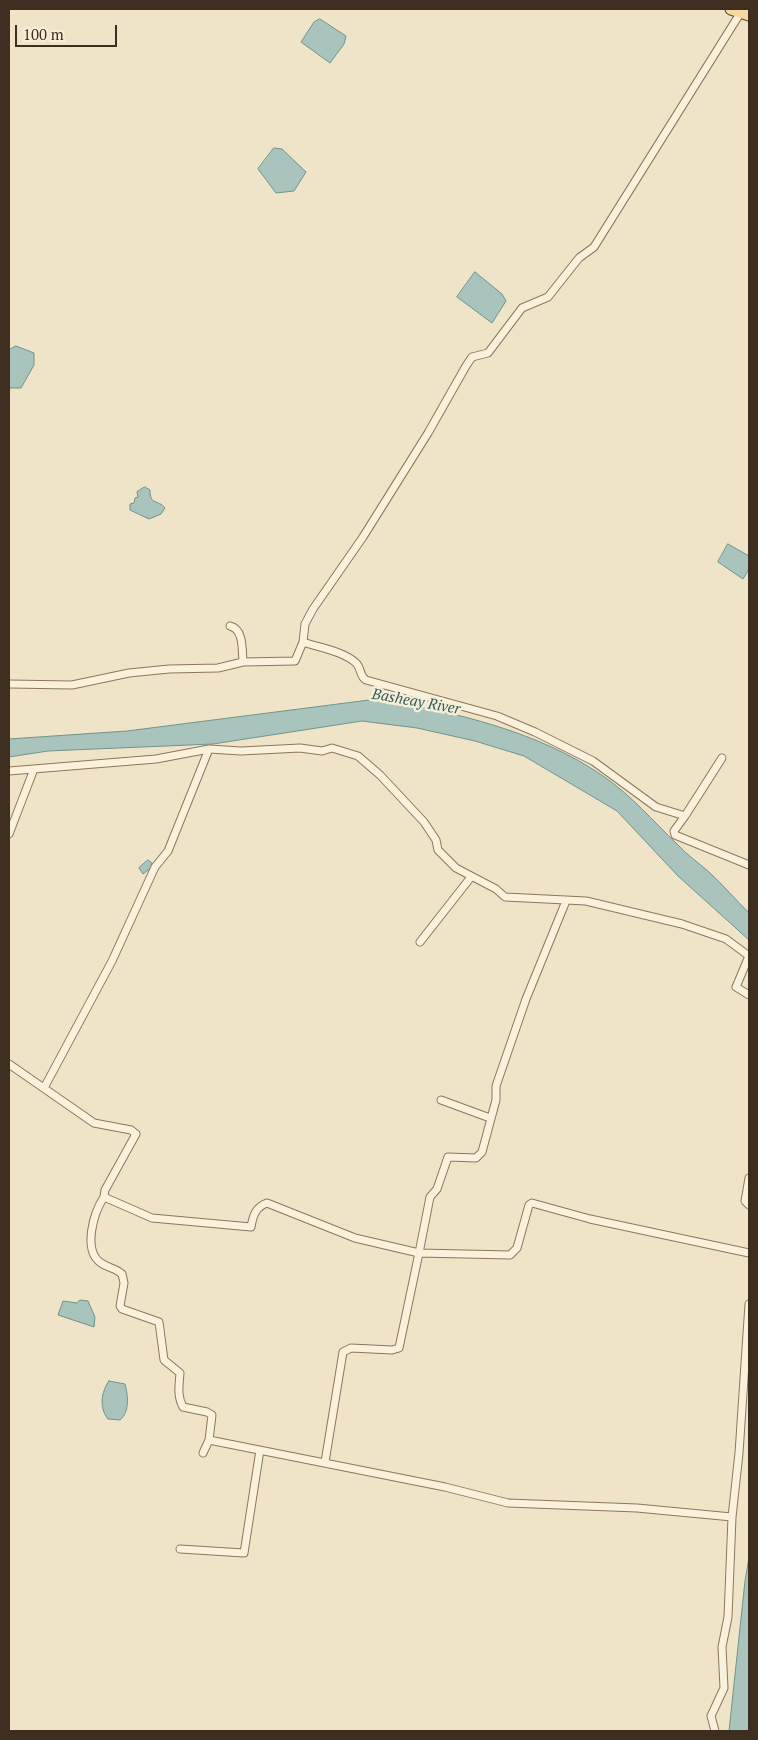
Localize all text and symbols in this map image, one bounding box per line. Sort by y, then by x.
scale bar [18,15,120,47]
text: 100 m [23,24,64,44]
water label: Basheay River [370,685,462,719]

